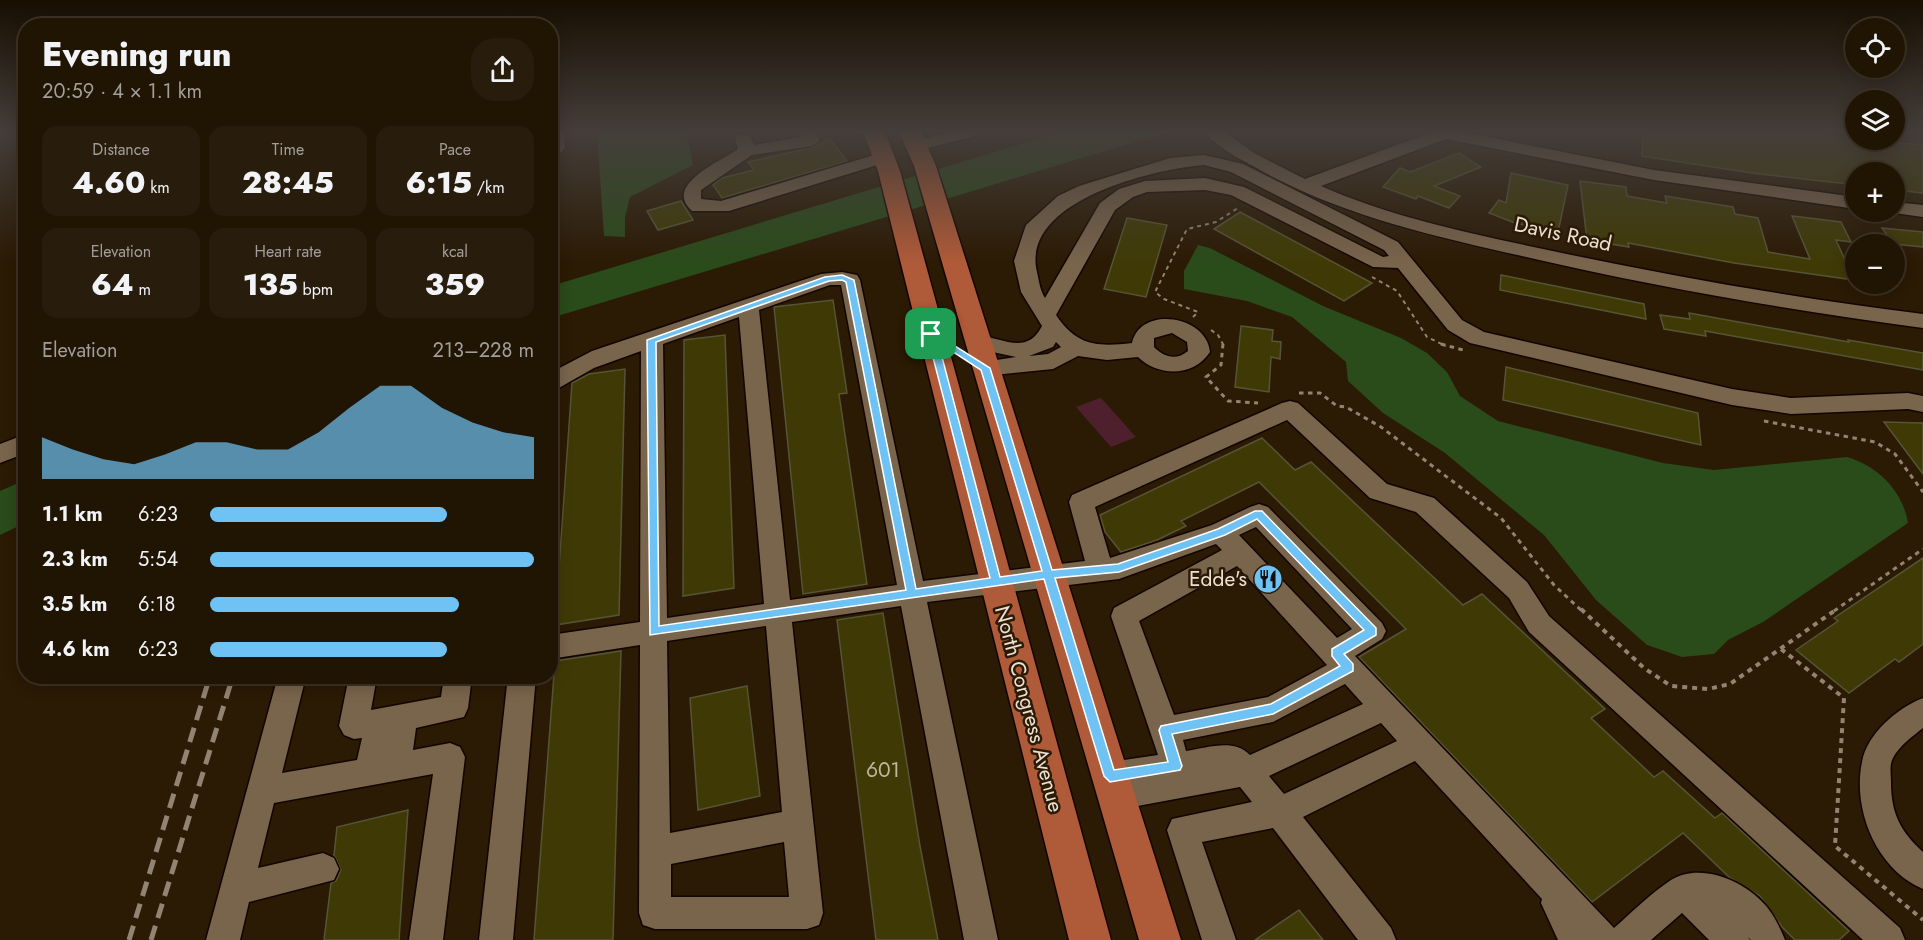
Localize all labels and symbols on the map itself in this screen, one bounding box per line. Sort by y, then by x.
street label: Davis Road [1511,209,1615,259]
pin [905,308,956,359]
restaurant icon: Edde's [1252,563,1284,595]
place label: Edde's [1189,564,1247,594]
street label: North Congress Avenue [987,602,1071,816]
house number: 601 [866,755,900,785]

